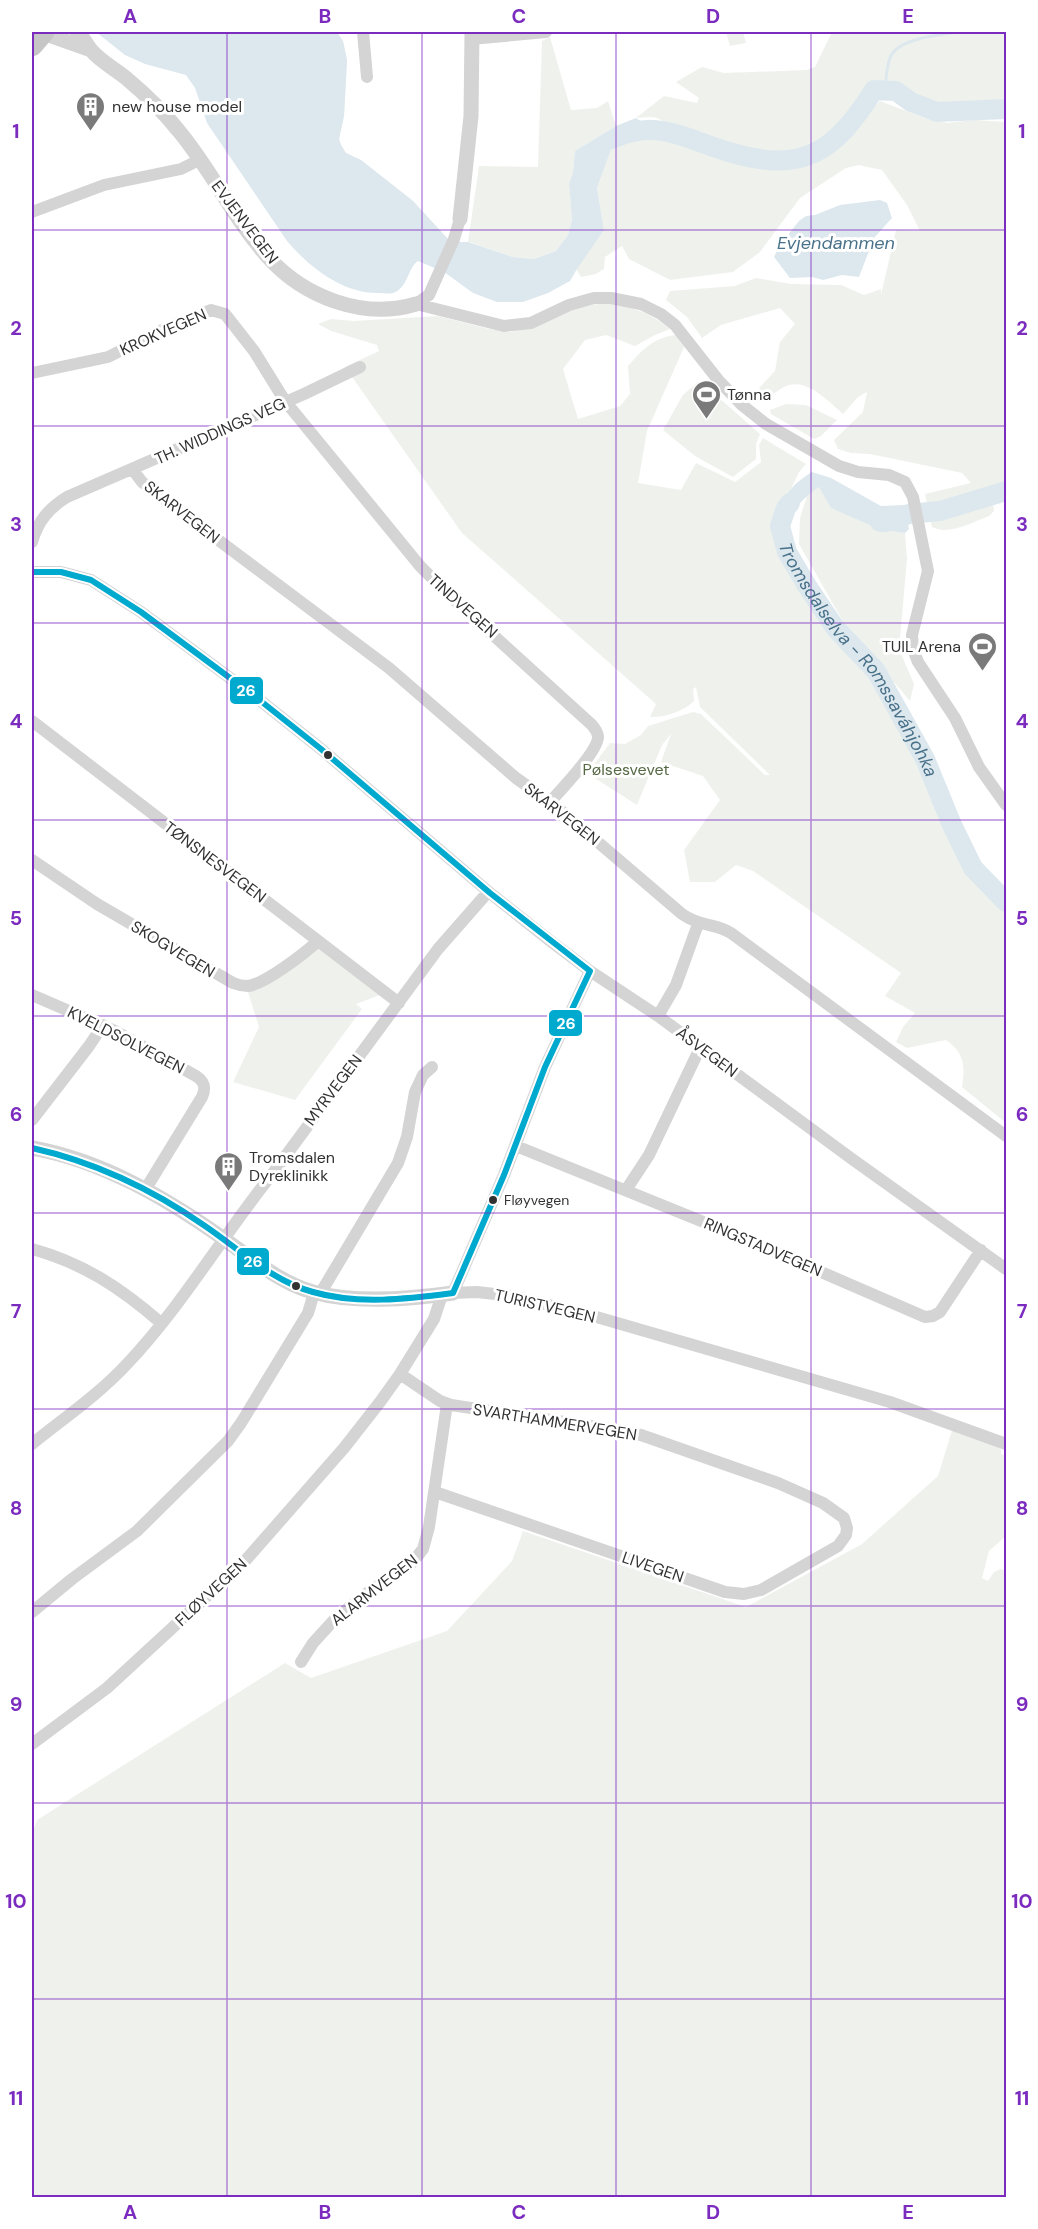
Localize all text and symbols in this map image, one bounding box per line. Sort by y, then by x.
text: A [123,3,137,29]
text: B [319,3,331,29]
text: C [512,3,526,29]
text: D [706,3,720,29]
text: E [902,3,914,29]
building icon: new house model [75,90,107,132]
place label: new house model [112,96,242,117]
text: 1 [12,118,20,144]
text: 1 [1018,118,1026,144]
street label: EVJENVEGEN [207,176,283,268]
water label: Evjendammen [777,231,895,255]
street label: KROKVEGEN [116,304,210,360]
text: 2 [10,315,22,341]
text: 2 [1016,315,1028,341]
sports icon: Tønna [690,378,722,420]
place label: Tønna [727,384,771,405]
street label: TH. WIDDINGS VEG [151,393,289,469]
street label: SKARVEGEN [140,476,224,548]
text: 3 [10,511,22,537]
text: 3 [1016,511,1028,537]
water label: Tromsdalselva - Romssaváhjohka [773,540,943,781]
street label: TINDVEGEN [424,569,502,643]
sports icon: TUIL Arena [966,630,998,672]
place label: TUIL Arena [882,636,961,657]
line badge: 26 [229,676,264,705]
text: 26 [236,680,256,701]
text: 4 [10,708,23,734]
text: 4 [1016,708,1029,734]
unlabelled marker [322,749,334,761]
park label: Pølsesvevet [582,759,670,780]
street label: SKARVEGEN [520,778,604,850]
street label: TØNSNESVEGEN [160,817,270,907]
text: 5 [10,905,22,931]
text: 5 [1016,905,1028,931]
street label: SKOGVEGEN [127,916,219,982]
street label: KVELDSOLVEGEN [64,1001,188,1079]
line badge: 26 [548,1009,583,1037]
text: 26 [556,1013,576,1034]
street label: ÅSVEGEN [672,1022,742,1082]
street label: MYRVEGEN [299,1050,367,1130]
text: 6 [10,1101,22,1127]
text: 6 [1016,1101,1028,1127]
place label: Tromsdalen Dyreklinikk [249,1147,335,1186]
building icon: Tromsdalen Dyreklinikk [212,1150,244,1192]
place label: Fløyvegen [504,1191,569,1209]
marker: Fløyvegen [487,1194,499,1206]
street label: RINGSTADVEGEN [701,1213,825,1281]
line badge: 26 [236,1247,270,1276]
text: 26 [243,1251,263,1272]
unlabelled marker [290,1280,302,1292]
street label: TURISTVEGEN [493,1284,597,1328]
text: 7 [11,1298,22,1324]
text: 7 [1017,1298,1028,1324]
street label: SVARTHAMMERVEGEN [472,1399,638,1445]
text: 8 [10,1495,22,1521]
text: 8 [1016,1495,1028,1521]
street label: LIVEGEN [619,1547,687,1587]
street label: ALARMVEGEN [326,1550,422,1630]
street label: FLØYVEGEN [171,1553,251,1631]
text: 9 [10,1691,22,1717]
text: 9 [1016,1691,1028,1717]
text: 10 [5,1888,27,1914]
text: 10 [1011,1888,1033,1914]
text: 11 [9,2085,23,2111]
text: 11 [1015,2085,1029,2111]
text: A [123,2199,137,2225]
text: B [319,2199,331,2225]
text: C [512,2199,526,2225]
text: D [706,2199,720,2225]
text: E [902,2199,914,2225]

